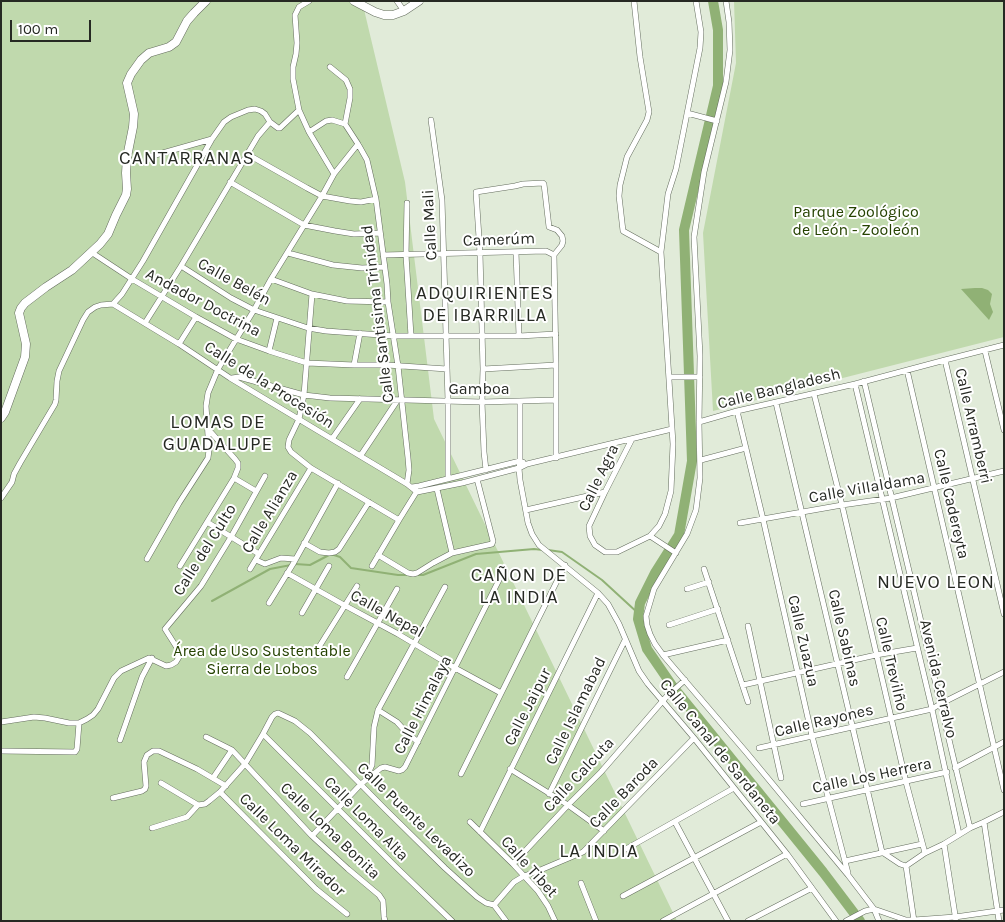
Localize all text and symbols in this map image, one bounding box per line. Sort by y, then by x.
scale bar [12,10,94,42]
text: 100 m [18,20,58,38]
district label: CANTARRANAS [118,148,256,170]
street label: Calle Mali [419,189,441,261]
park label: Parque Zoológico de León - Zooleón [793,202,919,240]
street label: Calle Santisima Trinidad [358,224,398,404]
street label: Camerúm [463,229,535,251]
street label: Calle Belén [194,254,274,310]
street label: Andador Doctrina [142,265,264,341]
district label: ADQUIRIENTES DE IBARRILLA [415,283,555,327]
street label: Calle de la Procesión [200,337,338,433]
street label: Calle Bangladesh [716,364,842,414]
street label: Calle Arramberri [950,366,996,486]
street label: Gamboa [448,379,510,399]
district label: LOMAS DE GUADALUPE [162,412,274,456]
street label: Calle Agra [575,441,623,515]
street label: Calle Cadereyta [929,447,973,561]
street label: Calle Alianza [238,467,302,557]
street label: Calle Villaldama [807,468,927,508]
street label: Calle del Culto [169,501,241,599]
district label: CAÑON DE LA INDIA [470,565,568,609]
district label: NUEVO LEON [876,572,996,594]
street label: Calle Nepal [347,586,427,642]
street label: Calle Sabinas [823,588,865,688]
street label: Calle Zuazua [783,593,823,689]
street label: Calle Trevilño [871,615,911,713]
street label: Avenida Cerralvo [915,618,961,740]
park label: Área de Uso Sustentable Sierra de Lobos [173,641,351,679]
street label: Calle Himalaya [390,652,456,758]
street label: Calle Islamabad [542,654,610,768]
street label: Calle Jaipur [500,665,556,749]
street label: Calle Canal de Sardaneta [655,675,785,829]
street label: Calle Rayones [773,700,875,742]
street label: Calle Calcuta [539,734,619,816]
street label: Calle Baroda [585,754,663,832]
street label: Calle Los Herrera [811,754,933,798]
street label: Calle Puente Levadizo [353,759,479,881]
street label: Calle Loma Alta [320,773,412,865]
street label: Calle Loma Bonita [276,778,384,884]
street label: Calle Loma Mirador [235,789,349,901]
street label: Calle Tibet [496,832,562,902]
district label: LA INDIA [558,841,640,863]

